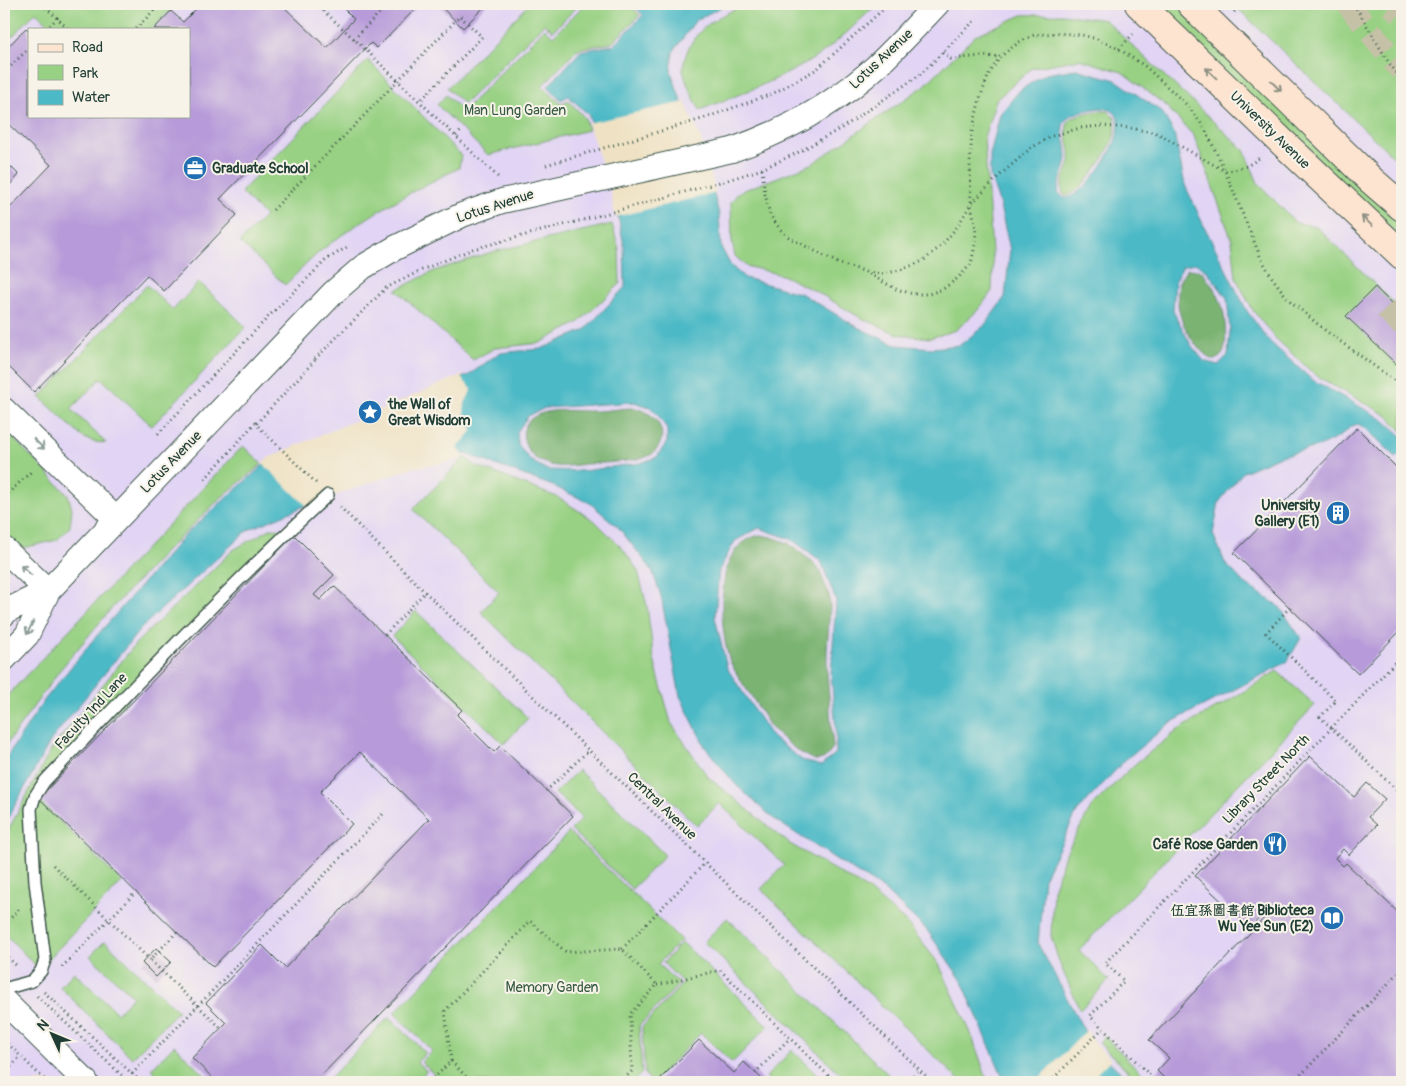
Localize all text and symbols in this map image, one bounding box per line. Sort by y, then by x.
street label: Lotus Avenue [846,25,916,93]
legend [28,28,190,118]
text: Road [72,38,103,57]
text: Park [72,64,99,83]
one-way arrow [1205,67,1217,79]
one-way arrow [1270,80,1282,93]
text: Water [72,88,111,107]
street label: University Avenue [1226,88,1314,173]
park label: Man Lung Garden [464,102,566,119]
office icon: Graduate School [182,155,208,181]
place label: Graduate School [212,160,309,177]
street label: Lotus Avenue [454,185,536,227]
one-way arrow [1360,215,1373,227]
place label: the Wall of Great Wisdom [387,396,471,429]
place icon: the Wall of Great Wisdom [357,399,383,425]
street label: Lotus Avenue [137,427,205,497]
one-way arrow [32,438,45,450]
place label: University Gallery (E1) [1254,497,1320,530]
building icon: University Gallery (E1) [1325,500,1351,526]
one-way arrow [19,564,32,576]
one-way arrow [25,620,34,635]
street label: Faculty 1nd Lane [51,669,131,753]
street label: Library Street North [1219,731,1313,827]
street label: Central Avenue [624,769,700,843]
restaurant icon: Café Rose Garden [1262,831,1288,857]
place label: Café Rose Garden [1153,836,1258,853]
place label: 伍宜孫圖書館 Biblioteca Wu Yee Sun (E2) [1170,902,1314,935]
library icon: 伍宜孫圖書館 Biblioteca Wu Yee Sun (E2) [1319,905,1345,931]
park label: Memory Garden [506,979,599,996]
north arrow [28,1008,78,1058]
text: N [34,1016,52,1035]

